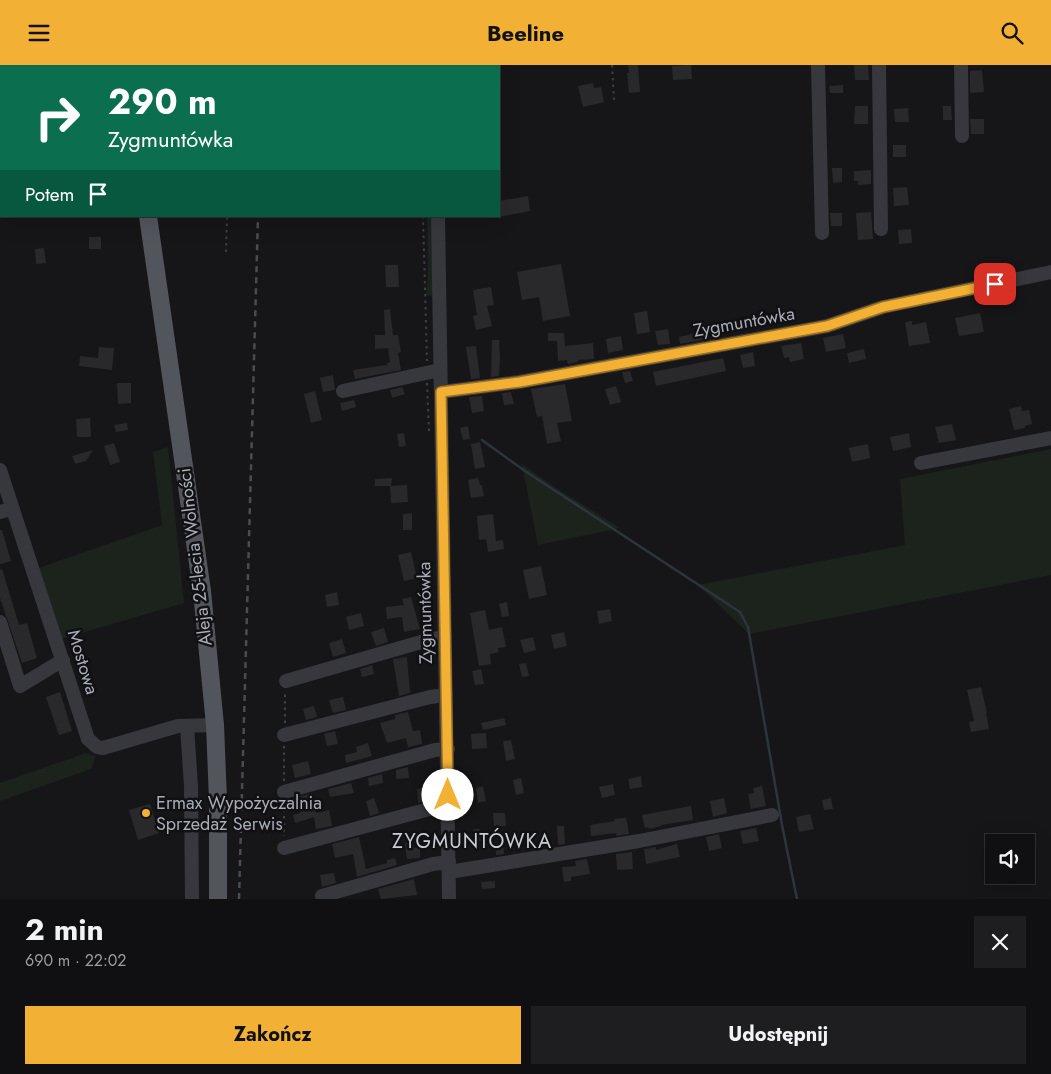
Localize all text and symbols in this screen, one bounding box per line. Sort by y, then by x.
text: Beeline [487,17,564,49]
icon: menu [25,19,53,47]
icon: search [998,19,1026,47]
text: 290 m [108,77,217,127]
icon: right [25,85,90,150]
text: Zygmuntówka [108,123,233,155]
icon: arrive [84,180,112,208]
text: Potem [25,181,74,208]
pin [974,263,1016,305]
icon: arrive [981,270,1009,298]
street label: Zygmuntówka [691,300,797,344]
street label: Aleja 25-lecia Wolności [171,467,219,647]
street label: Zygmuntówka [411,562,439,664]
street label: Mostowa [61,626,105,698]
position arrow [421,768,473,820]
place label: Ermax Wypożyczalnia Sprzedaż Serwis [156,790,322,837]
marker: Ermax Wypożyczalnia Sprzedaż Serwis [140,807,152,819]
district label: ZYGMUNTÓWKA [392,827,552,856]
map controls [985,834,1035,884]
button: sound [985,834,1035,884]
text: 2 min [25,908,104,951]
button: close [974,916,1026,968]
text: 690 m · 22:02 [25,949,126,972]
button: Zakończ [25,1006,521,1064]
button: Udostępnij [531,1006,1026,1064]

